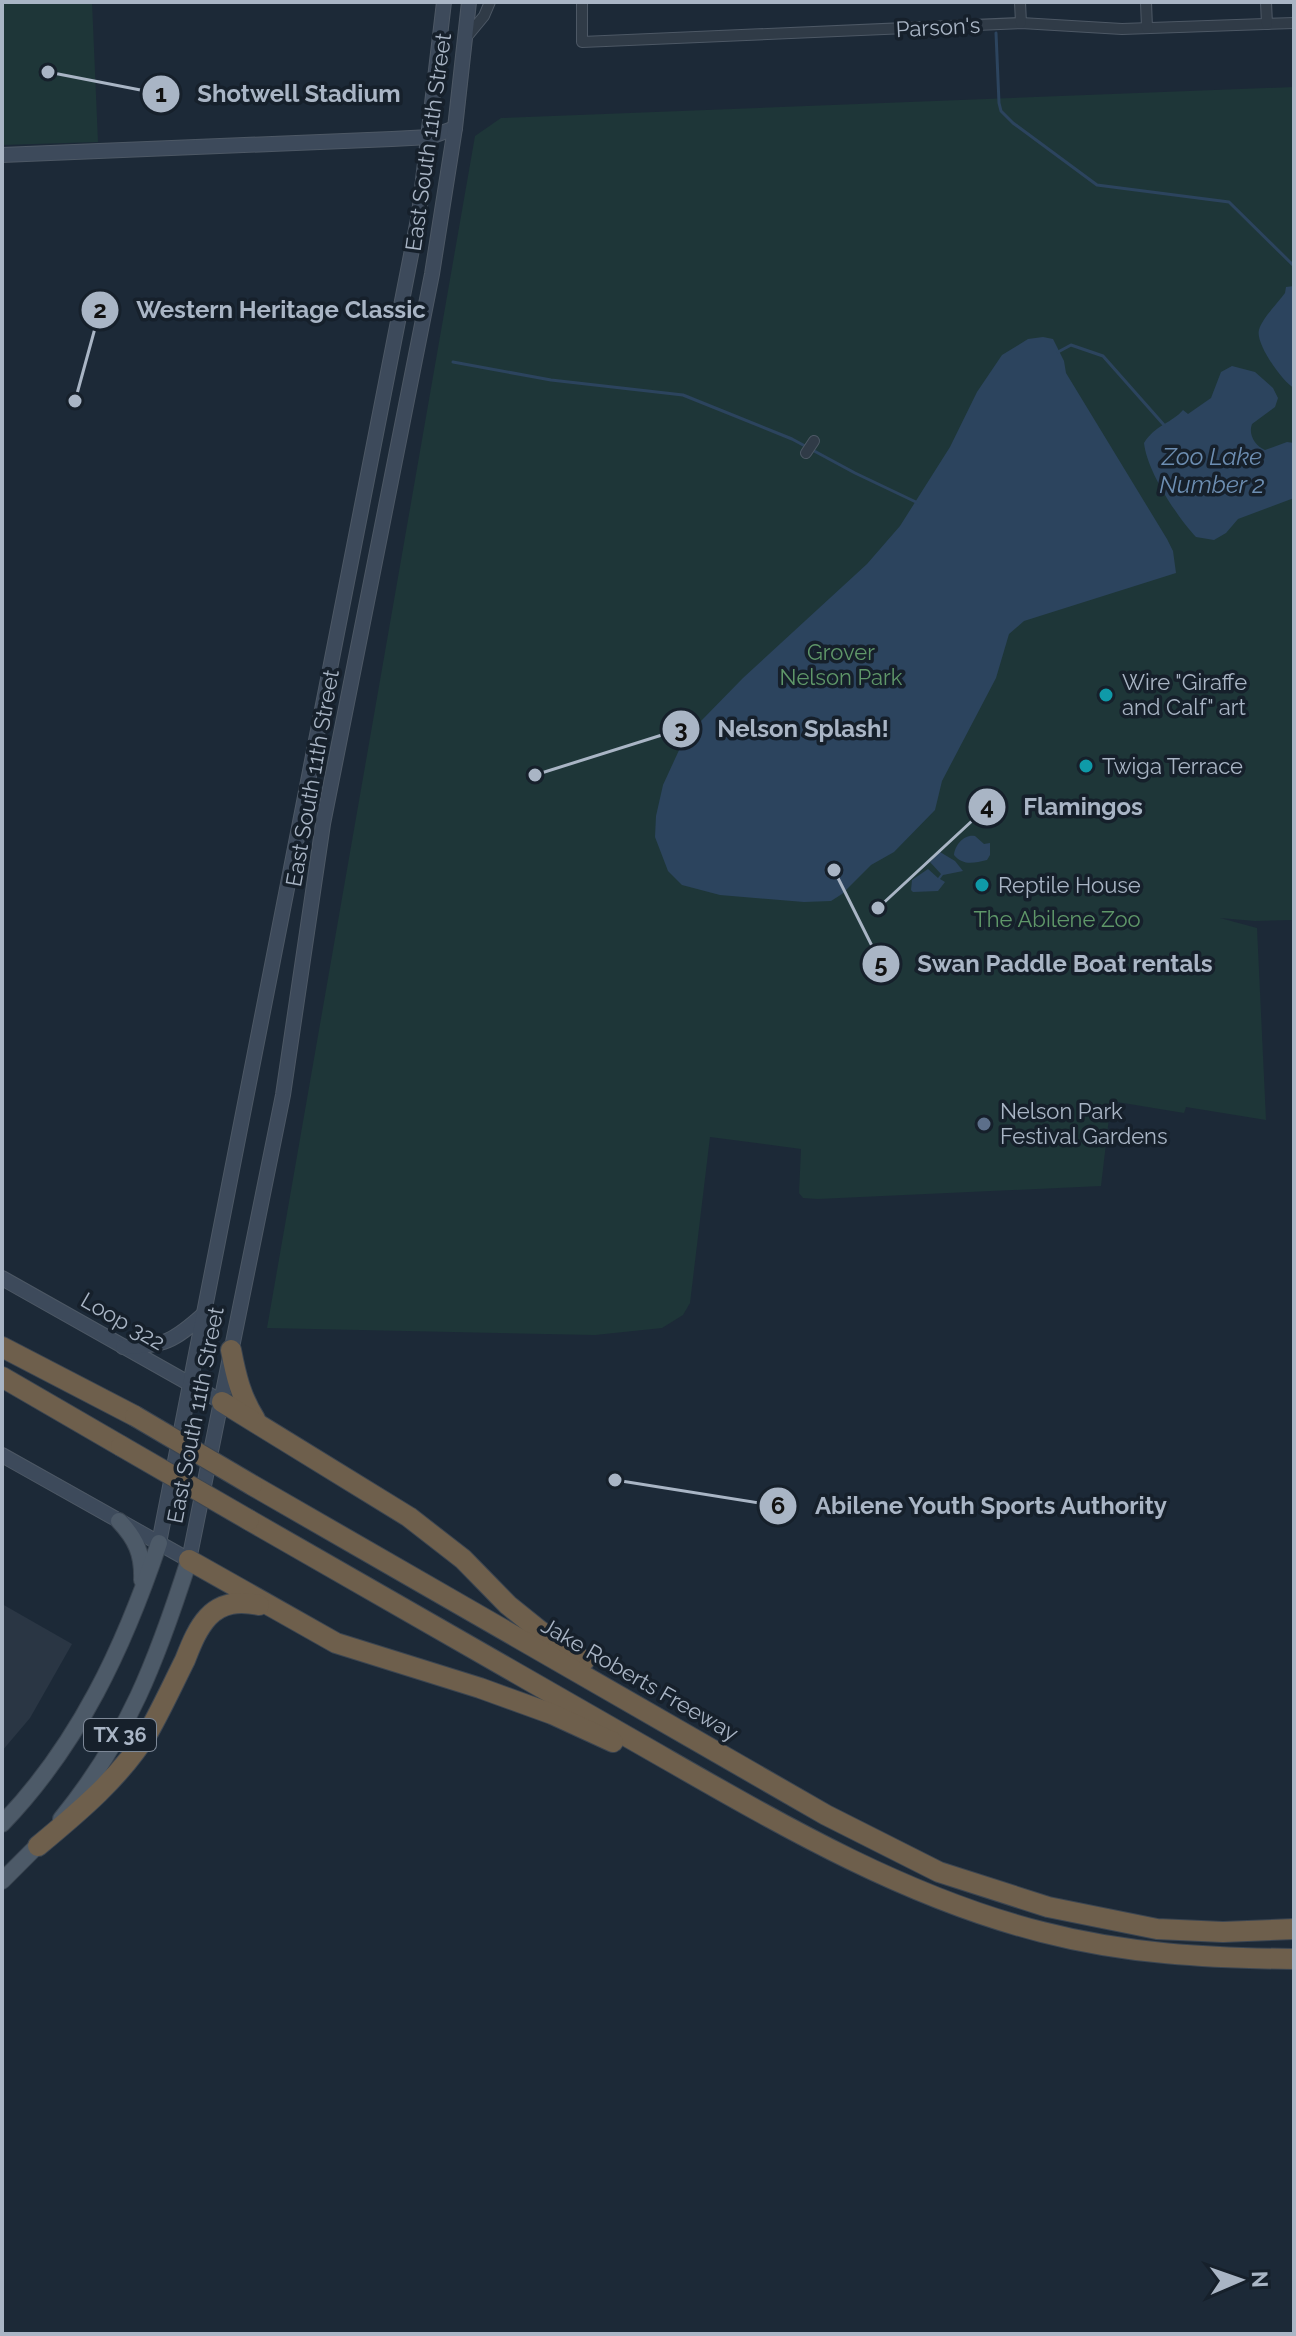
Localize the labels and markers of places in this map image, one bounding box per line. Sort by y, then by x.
callout: Shotwell Stadium [141,70,417,118]
callout: Western Heritage Classic [80,286,442,334]
place label: Wire "Giraffe and Calf" art [1122,669,1247,720]
marker: Wire "Giraffe and Calf" art [1097,686,1115,704]
callout: Nelson Splash! [661,705,905,753]
place label: Twiga Terrace [1102,753,1243,779]
marker: Twiga Terrace [1077,757,1095,775]
callout: Flamingos [967,783,1159,831]
place label: Reptile House [998,872,1141,898]
marker: Reptile House [973,876,991,894]
callout: Swan Paddle Boat rentals [861,940,1229,988]
place label: Nelson Park Festival Gardens [1000,1098,1168,1149]
marker: Nelson Park Festival Gardens [975,1115,993,1133]
callout: Abilene Youth Sports Authority [758,1482,1184,1530]

